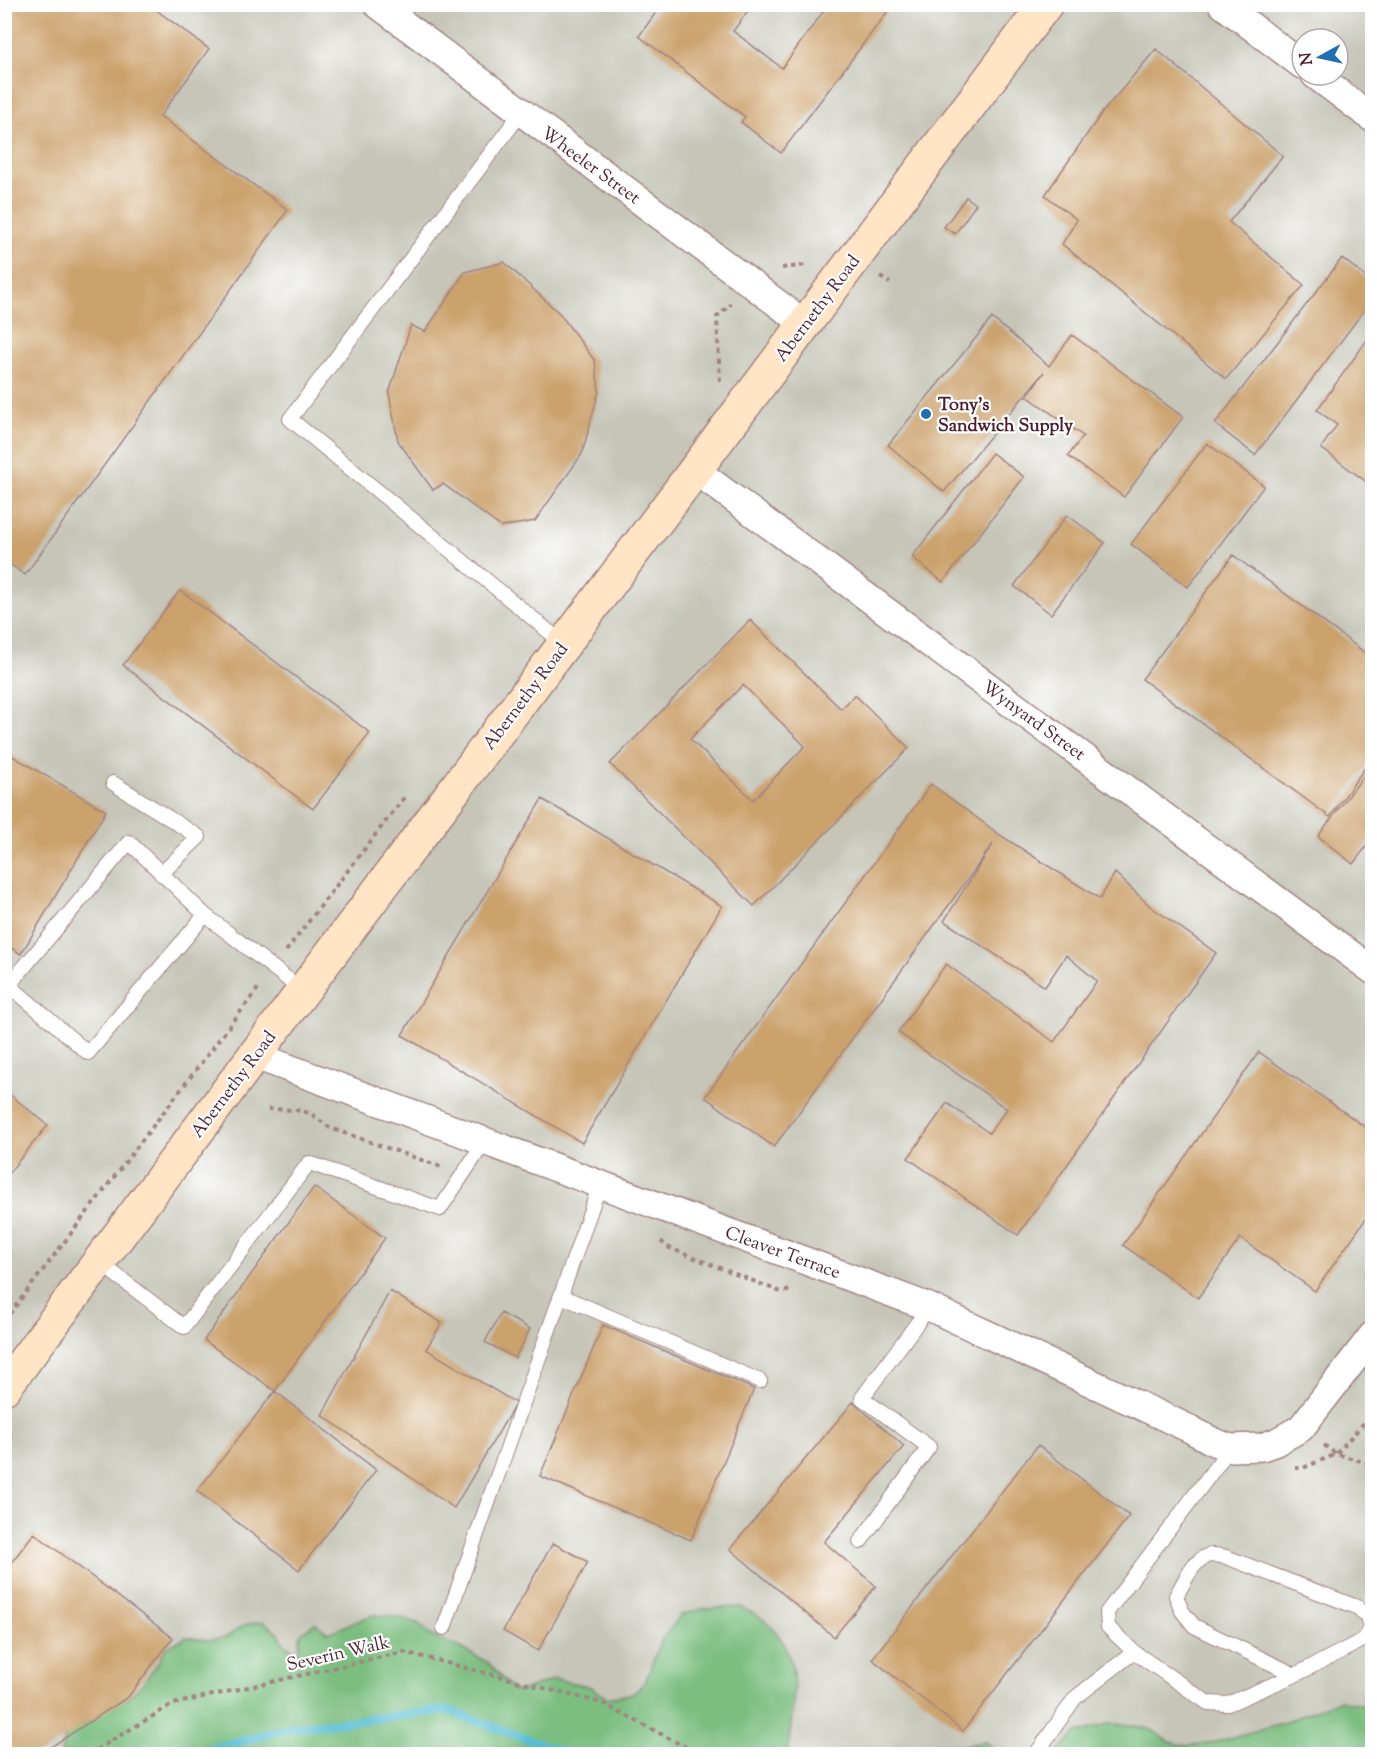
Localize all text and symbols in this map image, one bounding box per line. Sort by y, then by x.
north arrow [1290,27,1350,87]
text: N [1295,51,1320,67]
street label: Wheeler Street [535,122,645,212]
street label: Abernethy Road [770,250,867,368]
place label: Tony's Sandwich Supply [938,393,1073,440]
marker: Tony's Sandwich Supply [919,407,933,421]
street label: Abernethy Road [478,638,575,756]
street label: Wynyard Street [976,675,1090,768]
street label: Abernethy Road [186,1026,283,1144]
street label: Cleaver Terrace [721,1221,844,1287]
street label: Severin Walk [285,1630,393,1679]

